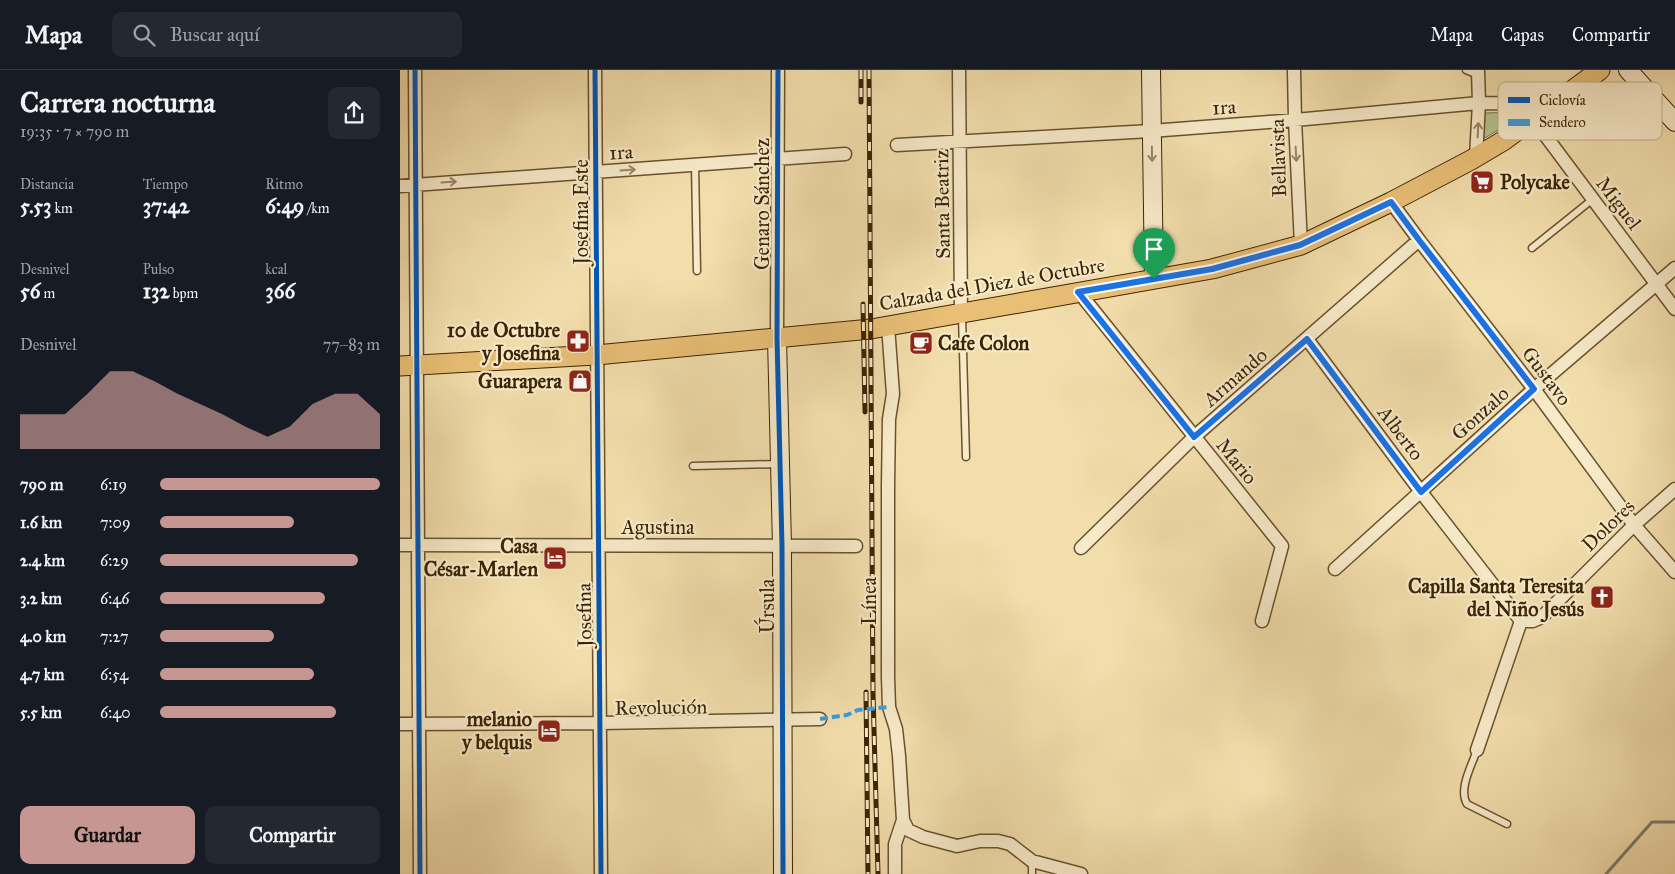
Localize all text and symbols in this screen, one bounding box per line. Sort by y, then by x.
search box [112,12,462,57]
text: Mapa [25,20,82,50]
icon: search [130,21,158,49]
text: Buscar aquí [170,23,259,46]
text: Mapa [1430,24,1473,46]
text: Capas [1501,24,1544,46]
text: Compartir [1572,24,1650,46]
legend [1498,82,1662,140]
text: Carrera nocturna [20,85,215,120]
button: share [328,87,380,139]
text: Ciclovía [1539,92,1586,109]
street label: 1ra [1211,94,1237,120]
text: Sendero [1539,114,1586,131]
street label: Bellavista [1265,118,1291,198]
text: 19:35 · 7 × 790 m [20,122,129,141]
one-way arrow [1473,122,1482,138]
street label: Genaro Sánchez [750,138,774,270]
street label: 1ra [608,139,634,165]
one-way arrow [1147,145,1157,161]
one-way arrow [1292,145,1301,161]
street label: Santa Beatriz [929,149,955,259]
street label: Josefina Este [569,159,594,267]
one-way arrow [620,165,636,175]
supermarket icon: Polycake [1469,169,1495,195]
place label: Polycake [1500,170,1570,195]
street label: Miguel [1591,172,1647,235]
text: Distancia [20,176,74,193]
text: Tiempo [143,176,188,193]
text: Ritmo [265,176,303,193]
one-way arrow [440,178,456,187]
text: 5.53 [20,193,51,219]
text: 37:42 [143,193,190,219]
text: 6:49 [265,193,304,219]
text: km [51,200,73,217]
text: /km [304,200,329,217]
pin [1133,228,1175,279]
icon: arrive [1140,235,1168,263]
street label: Calzada del Diez de Octubre [877,252,1107,316]
text: Desnivel [20,261,69,278]
text: Pulso [143,261,174,278]
text: kcal [265,261,287,278]
text: 56 [20,278,41,304]
text: 132 [143,278,170,304]
text: 366 [265,278,295,304]
text: m [41,285,55,302]
text: bpm [170,285,198,302]
place label: 10 de Octubre y Josefina [447,318,561,367]
pharmacy icon: 10 de Octubre y Josefina [565,328,591,354]
cafe icon: Cafe Colon [908,330,934,356]
place label: Cafe Colon [938,331,1030,355]
text: Desnivel [20,335,76,354]
text: 77–83 m [323,335,380,354]
street label: Gustavo [1517,342,1577,410]
street label: Armando [1197,343,1272,412]
shop icon: Guarapera [567,368,593,394]
place label: Guarapera [478,369,563,394]
street label: Gonzalo [1446,381,1514,445]
street label: Alberto [1372,400,1429,465]
street label: Mario [1211,433,1263,489]
text: 790 m [20,475,63,494]
text: 6:19 [100,475,127,494]
street label: Dolores [1576,494,1640,556]
text: 1.6 km [20,513,62,532]
text: 7:09 [100,513,130,532]
street label: Agustina [621,515,695,540]
place label: Casa César-Marlen [424,534,539,581]
hotel icon: Casa César-Marlen [542,545,568,571]
text: 2.4 km [20,551,65,570]
text: 6:29 [100,551,129,570]
place label: Capilla Santa Teresita del Niño Jesús [1408,574,1585,623]
street label: Línea [857,577,881,625]
street label: Úrsula [753,578,779,633]
street label: Josefina [571,582,598,649]
church icon: Capilla Santa Teresita del Niño Jesús [1589,584,1615,610]
text: 3.2 km [20,589,62,608]
text: 6:46 [100,589,129,608]
text: 4.0 km [20,627,66,646]
text: 7:27 [100,627,129,646]
text: 4.7 km [20,665,65,684]
text: 6:54 [100,665,128,684]
street label: Revolución [614,694,708,720]
text: 5.5 km [20,703,62,722]
text: 6:40 [100,703,130,722]
place label: melanio y belquis [461,707,533,755]
hotel icon: melanio y belquis [536,718,562,744]
button: Guardar [20,806,195,864]
button: Compartir [205,806,380,864]

